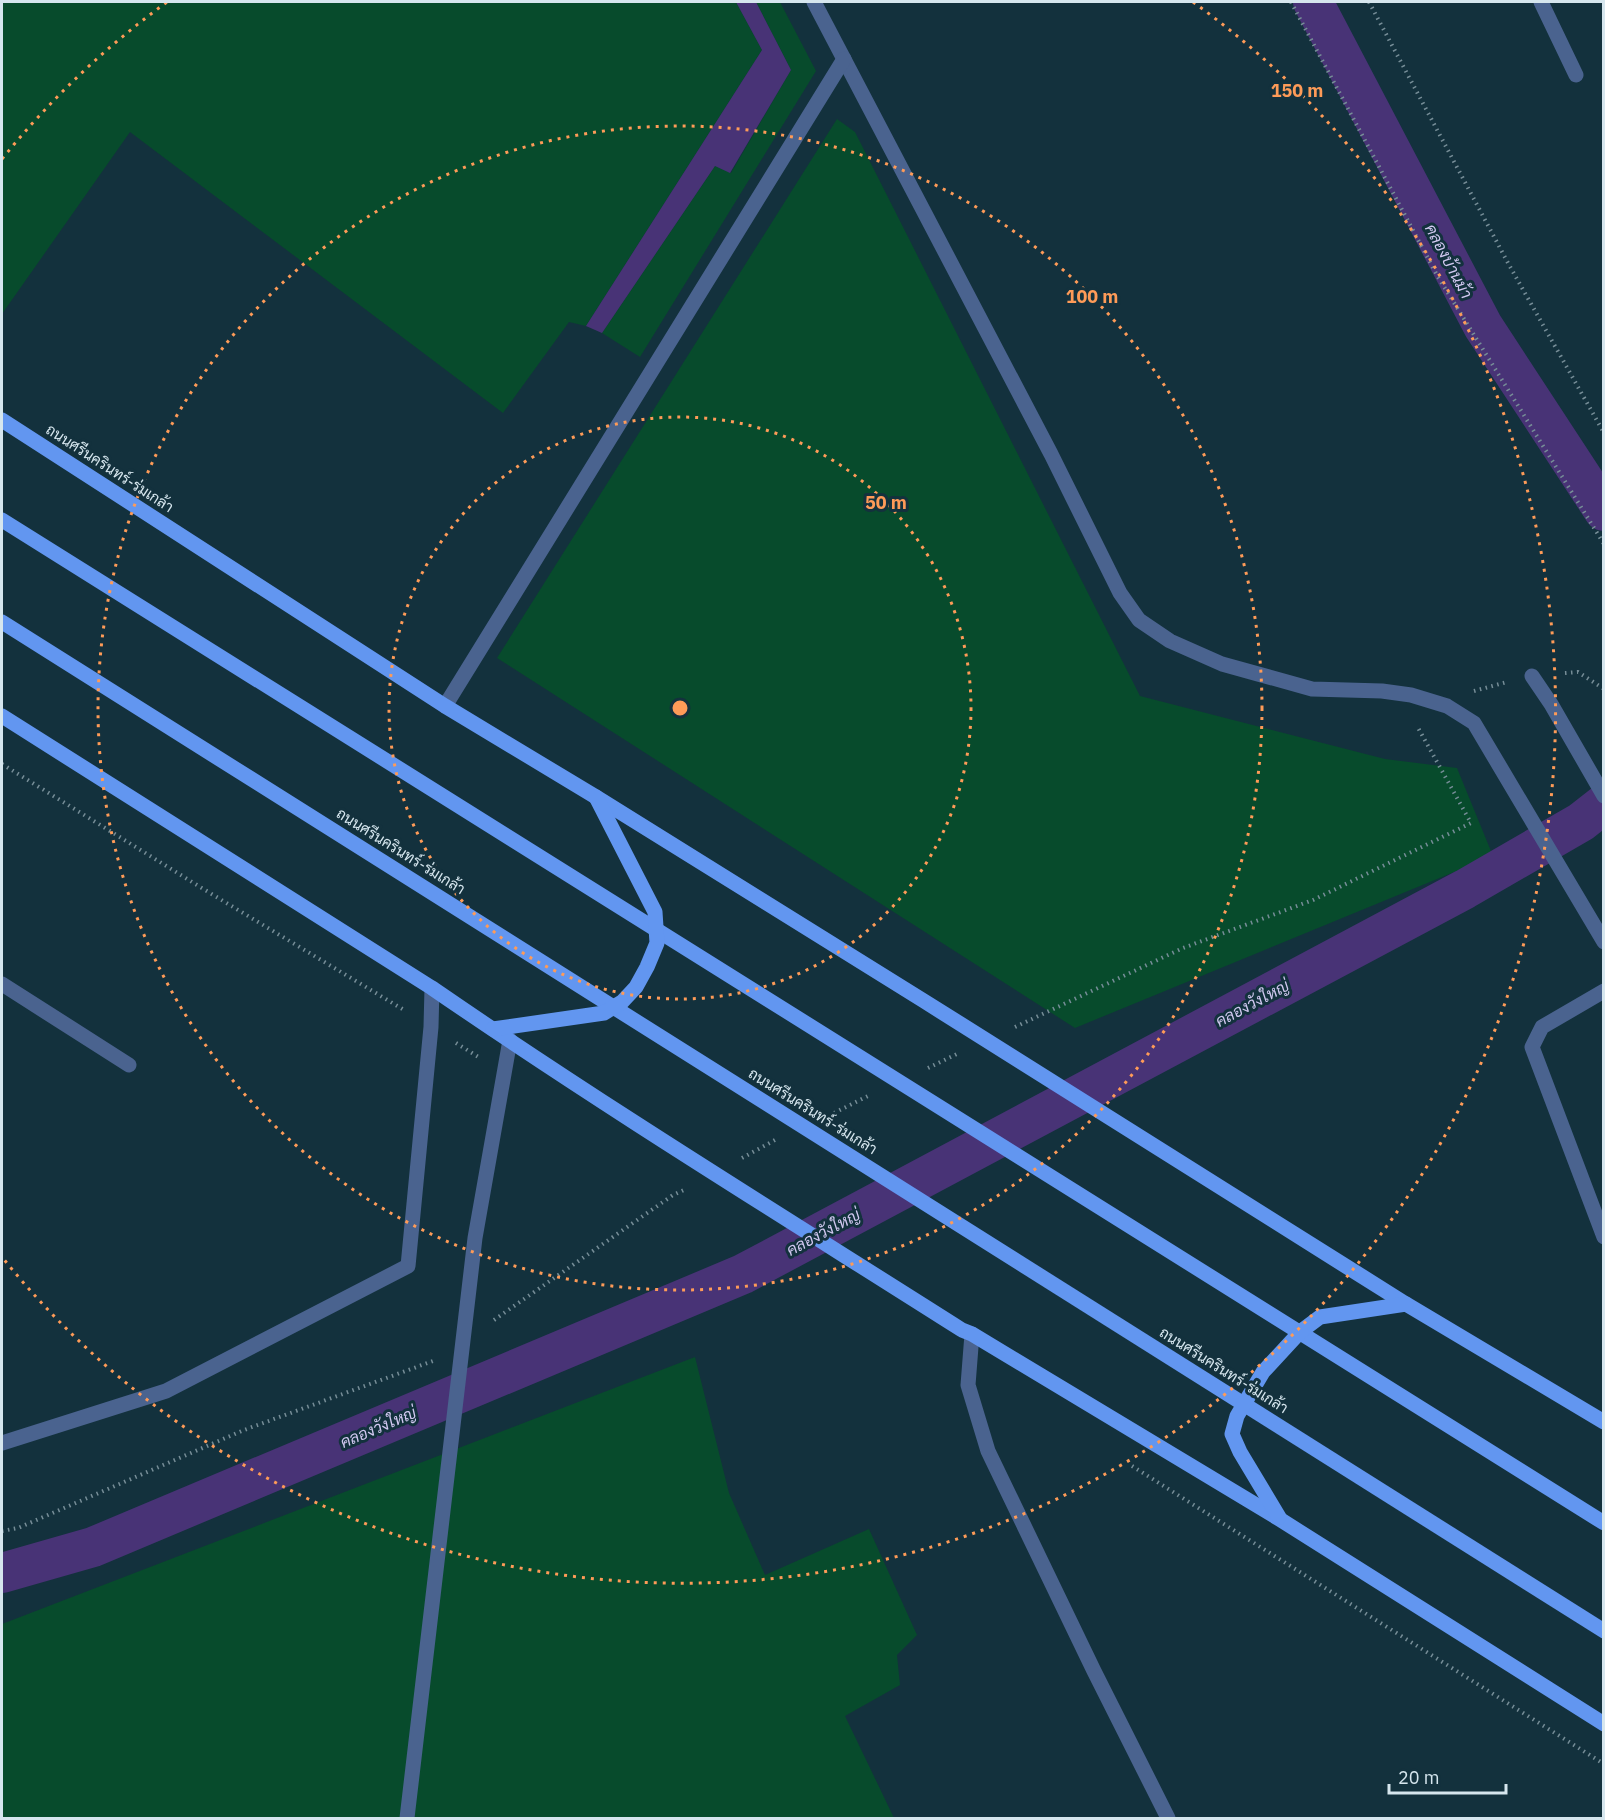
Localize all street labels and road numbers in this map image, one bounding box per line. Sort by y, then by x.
street label: ถนนศรีนครินทร์-ร่มเกล้า [43,420,177,516]
street label: ถนนศรีนครินทร์-ร่มเกล้า [333,804,469,898]
street label: ถนนศรีนครินทร์-ร่มเกล้า [745,1064,881,1158]
street label: ถนนศรีนครินทร์-ร่มเกล้า [1156,1323,1292,1417]

